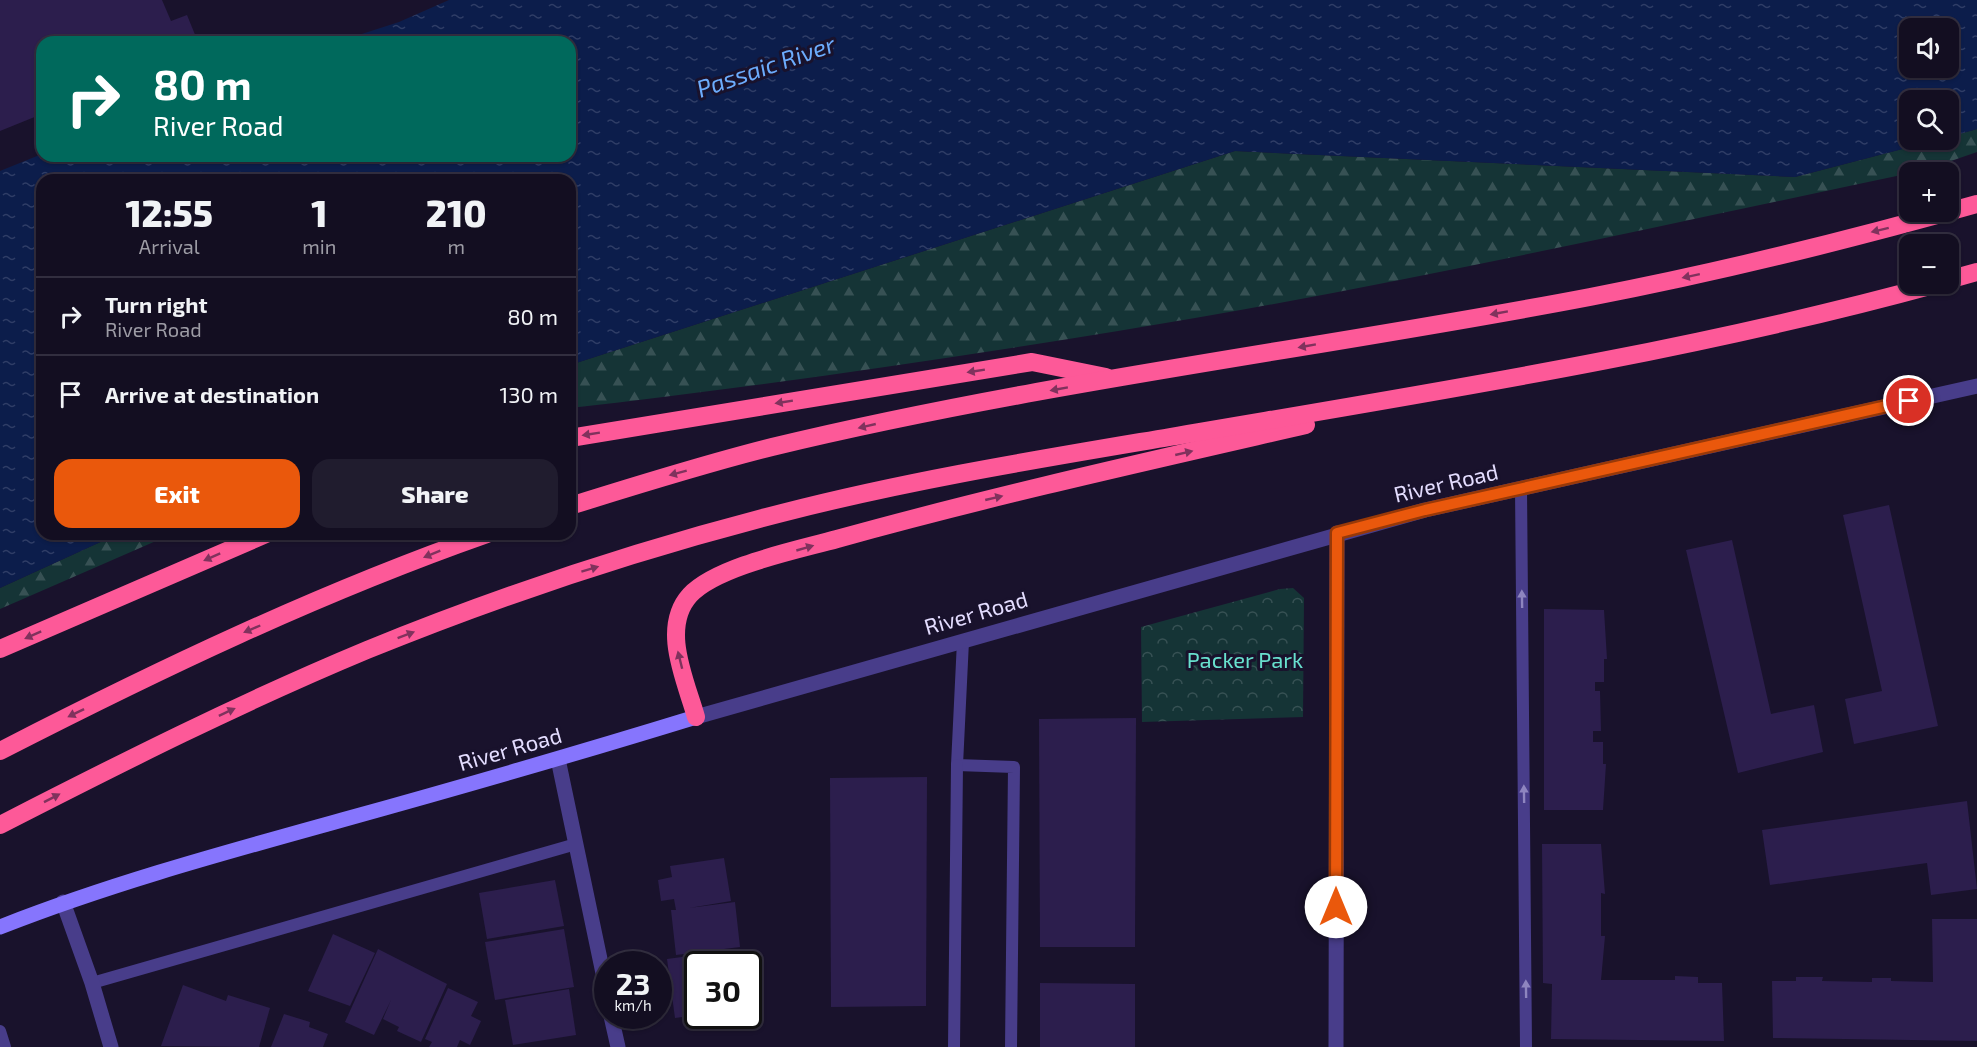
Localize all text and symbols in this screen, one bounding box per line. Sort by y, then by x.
map controls [1899,18,1959,294]
button: sound [1899,18,1959,78]
water label: Passaic River [692,28,839,103]
text: 80 m [153,58,252,108]
icon: right [54,60,132,138]
button: search [1899,90,1959,150]
text: River Road [153,109,284,141]
button: + [1899,162,1959,222]
text: 12:55 [125,191,213,234]
text: 1 [311,191,327,234]
text: 210 [426,191,487,234]
one-way arrow [1871,226,1889,236]
text: Arrival [139,234,200,258]
text: min [302,234,336,258]
text: m [447,234,465,258]
button: − [1899,234,1959,294]
one-way arrow [1681,272,1700,281]
text: Turn right [105,291,207,317]
icon: right [54,300,87,333]
text: 80 m [507,303,558,329]
one-way arrow [1489,308,1508,317]
text: River Road [105,317,202,341]
one-way arrow [1297,342,1316,351]
one-way arrow [967,366,986,375]
pin [1883,375,1934,426]
icon: arrive [54,378,87,411]
text: Arrive at destination [105,381,319,407]
text: 130 m [500,381,558,407]
icon: arrive [1892,384,1925,417]
one-way arrow [1049,385,1068,394]
one-way arrow [774,398,793,407]
one-way arrow [858,421,876,431]
one-way arrow [582,430,601,439]
one-way arrow [1174,448,1193,458]
street label: River Road [1391,457,1501,507]
button: Exit [54,459,300,528]
button: Share [312,459,558,528]
one-way arrow [669,468,687,478]
one-way arrow [984,492,1003,502]
one-way arrow [796,543,814,552]
one-way arrow [423,550,441,559]
one-way arrow [203,553,221,562]
one-way arrow [581,563,599,573]
street label: River Road [921,585,1030,639]
one-way arrow [1517,589,1527,608]
one-way arrow [243,624,261,634]
one-way arrow [24,630,42,640]
one-way arrow [398,630,416,640]
park label: Packer Park [1187,646,1303,672]
one-way arrow [675,651,685,670]
one-way arrow [67,707,85,717]
one-way arrow [219,708,236,717]
street label: River Road [455,721,564,775]
one-way arrow [1519,784,1529,803]
one-way arrow [44,793,61,803]
position arrow [1304,875,1368,939]
speed limit sign: 30 [684,951,762,1029]
text: 23 [616,965,650,1001]
one-way arrow [1521,979,1531,998]
text: km/h [614,996,652,1014]

